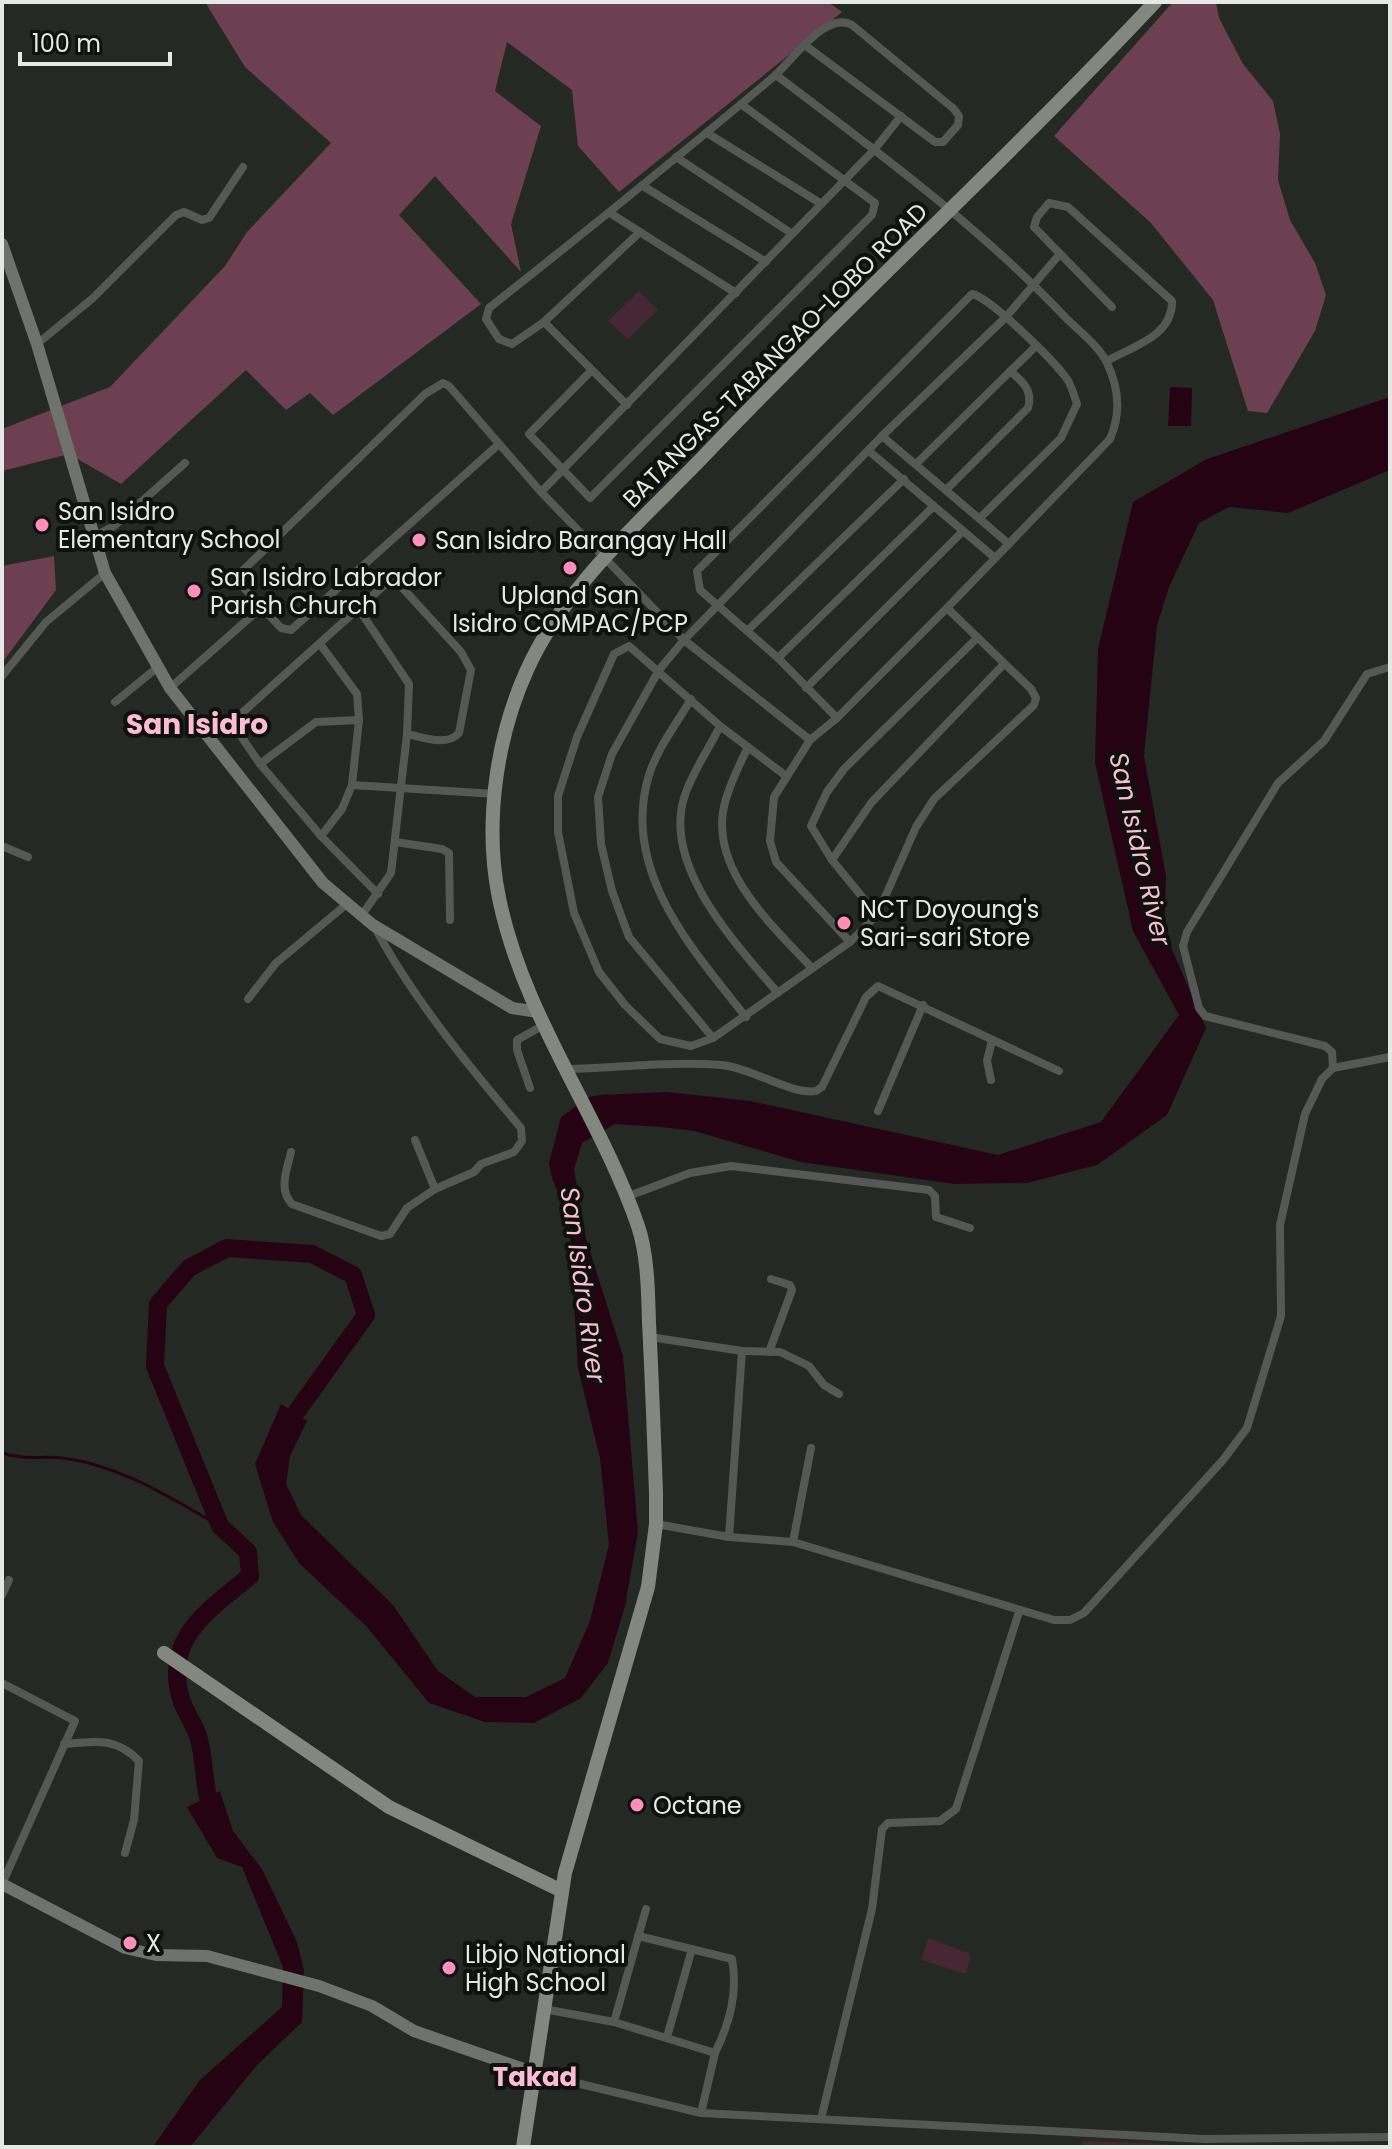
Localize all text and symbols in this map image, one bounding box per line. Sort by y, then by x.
scale bar [20,16,170,66]
text: 100 m [32,27,101,60]
street label: BATANGAS-TABANGAO-LOBO ROAD [615,195,935,515]
place label: San Isidro Elementary School [58,495,281,556]
marker: San Isidro Elementary School [33,516,51,534]
place label: San Isidro Barangay Hall [435,524,727,557]
marker: San Isidro Barangay Hall [410,531,428,549]
marker: Upland San Isidro COMPAC/PCP [561,559,579,577]
place label: San Isidro Labrador Parish Church [210,561,442,622]
place label: Upland San Isidro COMPAC/PCP [452,579,688,640]
marker: San Isidro Labrador Parish Church [185,582,203,600]
district label: San Isidro [126,705,268,744]
water label: San Isidro River [1100,749,1180,951]
place label: NCT Doyoung's Sari-sari Store [860,893,1039,954]
marker: NCT Doyoung's Sari-sari Store [835,914,853,932]
water label: San Isidro River [551,1185,615,1387]
place label: Octane [653,1789,742,1822]
marker: Octane [628,1796,646,1814]
place label: X [146,1927,161,1960]
marker: X [121,1934,139,1952]
place label: Libjo National High School [465,1938,626,1999]
marker: Libjo National High School [440,1959,458,1977]
district label: Takad [493,2059,577,2095]

